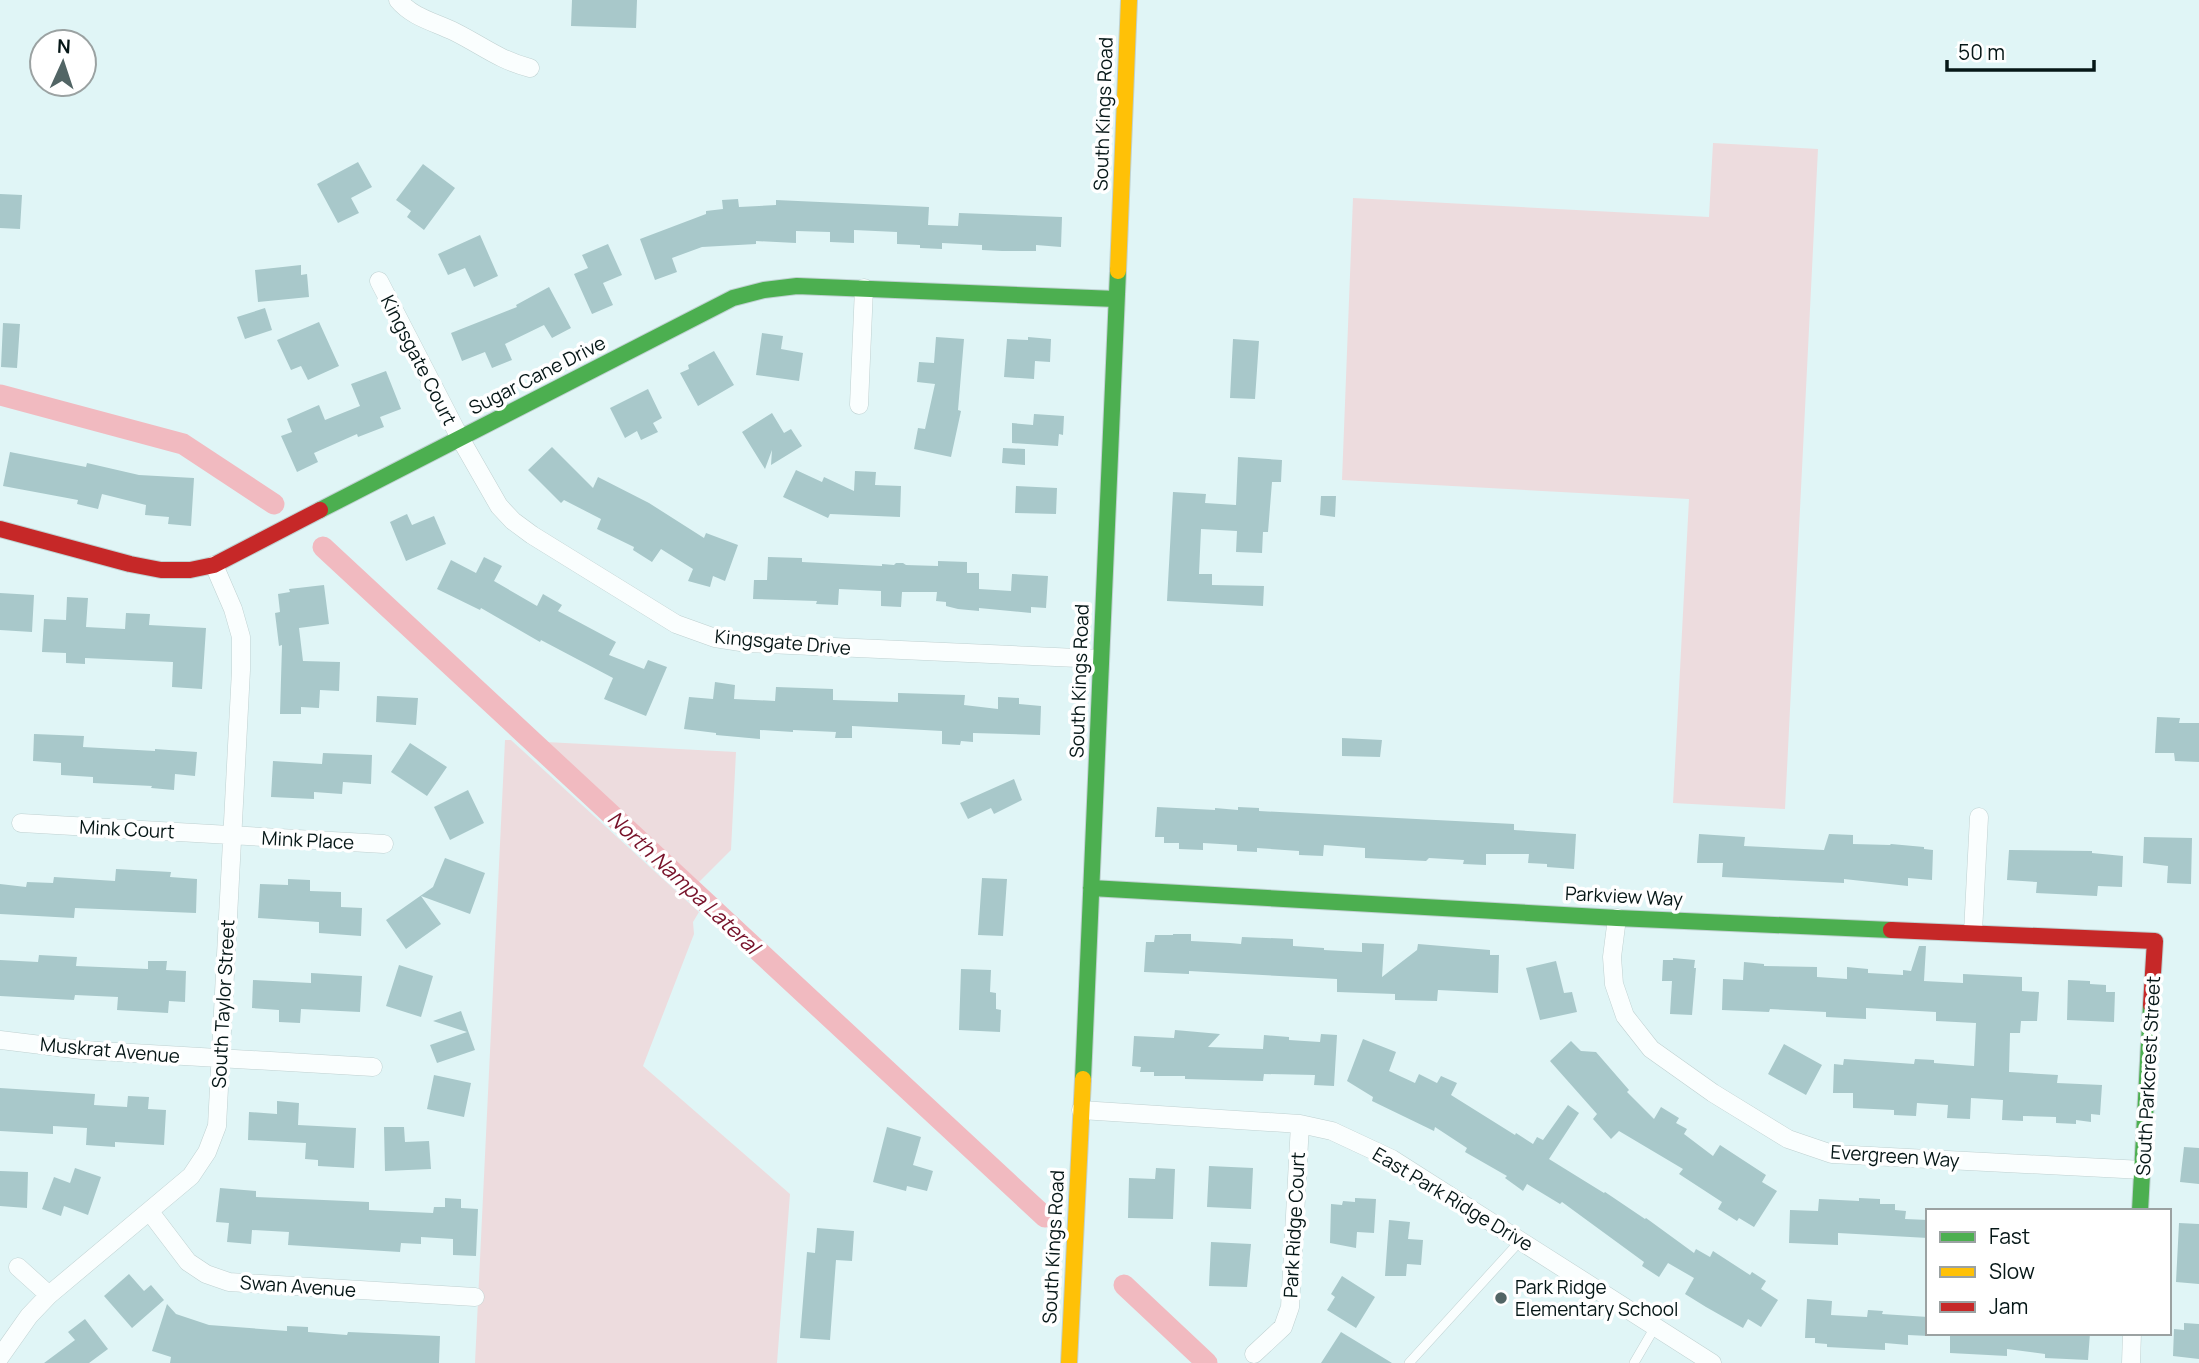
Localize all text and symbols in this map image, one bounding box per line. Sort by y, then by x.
north arrow [28,28,98,98]
scale bar [1947,28,2094,72]
text: N [56,33,71,59]
street label: South Kings Road [1087,37,1119,191]
text: 50 m [1958,38,2005,66]
street label: Kingsgate Court [375,291,463,429]
street label: Sugar Cane Drive [464,329,610,421]
street label: South Kings Road [1063,604,1095,758]
street label: Kingsgate Drive [714,623,852,661]
water label: North Nampa Lateral [602,804,768,962]
street label: Mink Court [79,814,175,844]
street label: Mink Place [261,825,355,855]
street label: Parkview Way [1564,880,1684,912]
street label: South Taylor Street [206,919,240,1089]
street label: South Parkcrest Street [2130,975,2166,1177]
street label: Muskrat Avenue [39,1031,181,1069]
street label: Evergreen Way [1829,1139,1961,1173]
street label: East Park Ridge Drive [1368,1141,1538,1257]
street label: Park Ridge Court [1277,1151,1311,1299]
street label: South Kings Road [1036,1169,1070,1325]
legend [1926,1209,2171,1335]
text: Fast [1989,1222,2030,1250]
text: Slow [1989,1257,2035,1285]
street label: Swan Avenue [239,1269,357,1303]
place label: Park Ridge Elementary School [1515,1274,1678,1322]
marker: Park Ridge Elementary School [1493,1290,1509,1306]
text: Jam [1989,1292,2028,1320]

